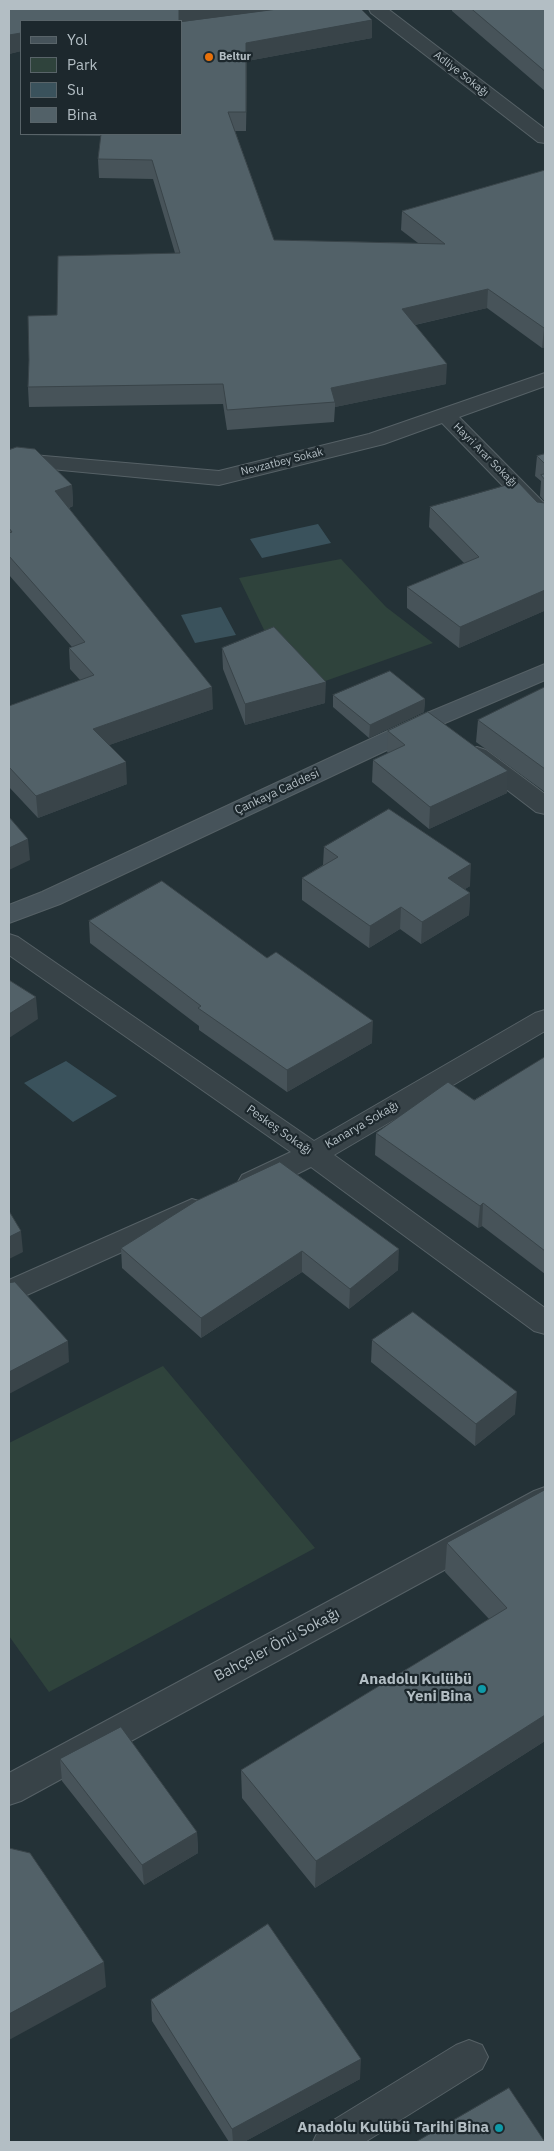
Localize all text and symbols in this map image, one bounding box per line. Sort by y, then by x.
legend [20,20,182,135]
text: Yol [67,30,88,49]
street label: Adliye Sokağı [431,48,491,100]
place label: Beltur [219,50,251,64]
marker: Beltur [203,51,215,63]
text: Park [67,55,97,74]
text: Su [67,80,84,99]
text: Bina [67,105,97,124]
street label: Hayri Arar Sokağı [450,420,520,490]
street label: Nevzatbey Sokak [239,445,325,479]
street label: Çankaya Caddesi [232,766,322,818]
street label: Kanarya Sokağı [323,1098,401,1152]
street label: Peskeş Sokağı [244,1102,314,1158]
street label: Bahçeler Önü Sokağı [211,1604,343,1686]
place label: Anadolu Kulübü Yeni Bina [359,1671,472,1706]
marker: Anadolu Kulübü Yeni Bina [476,1683,488,1695]
place label: Anadolu Kulübü Tarihi Bina [297,2119,489,2137]
marker: Anadolu Kulübü Tarihi Bina [493,2122,505,2134]

